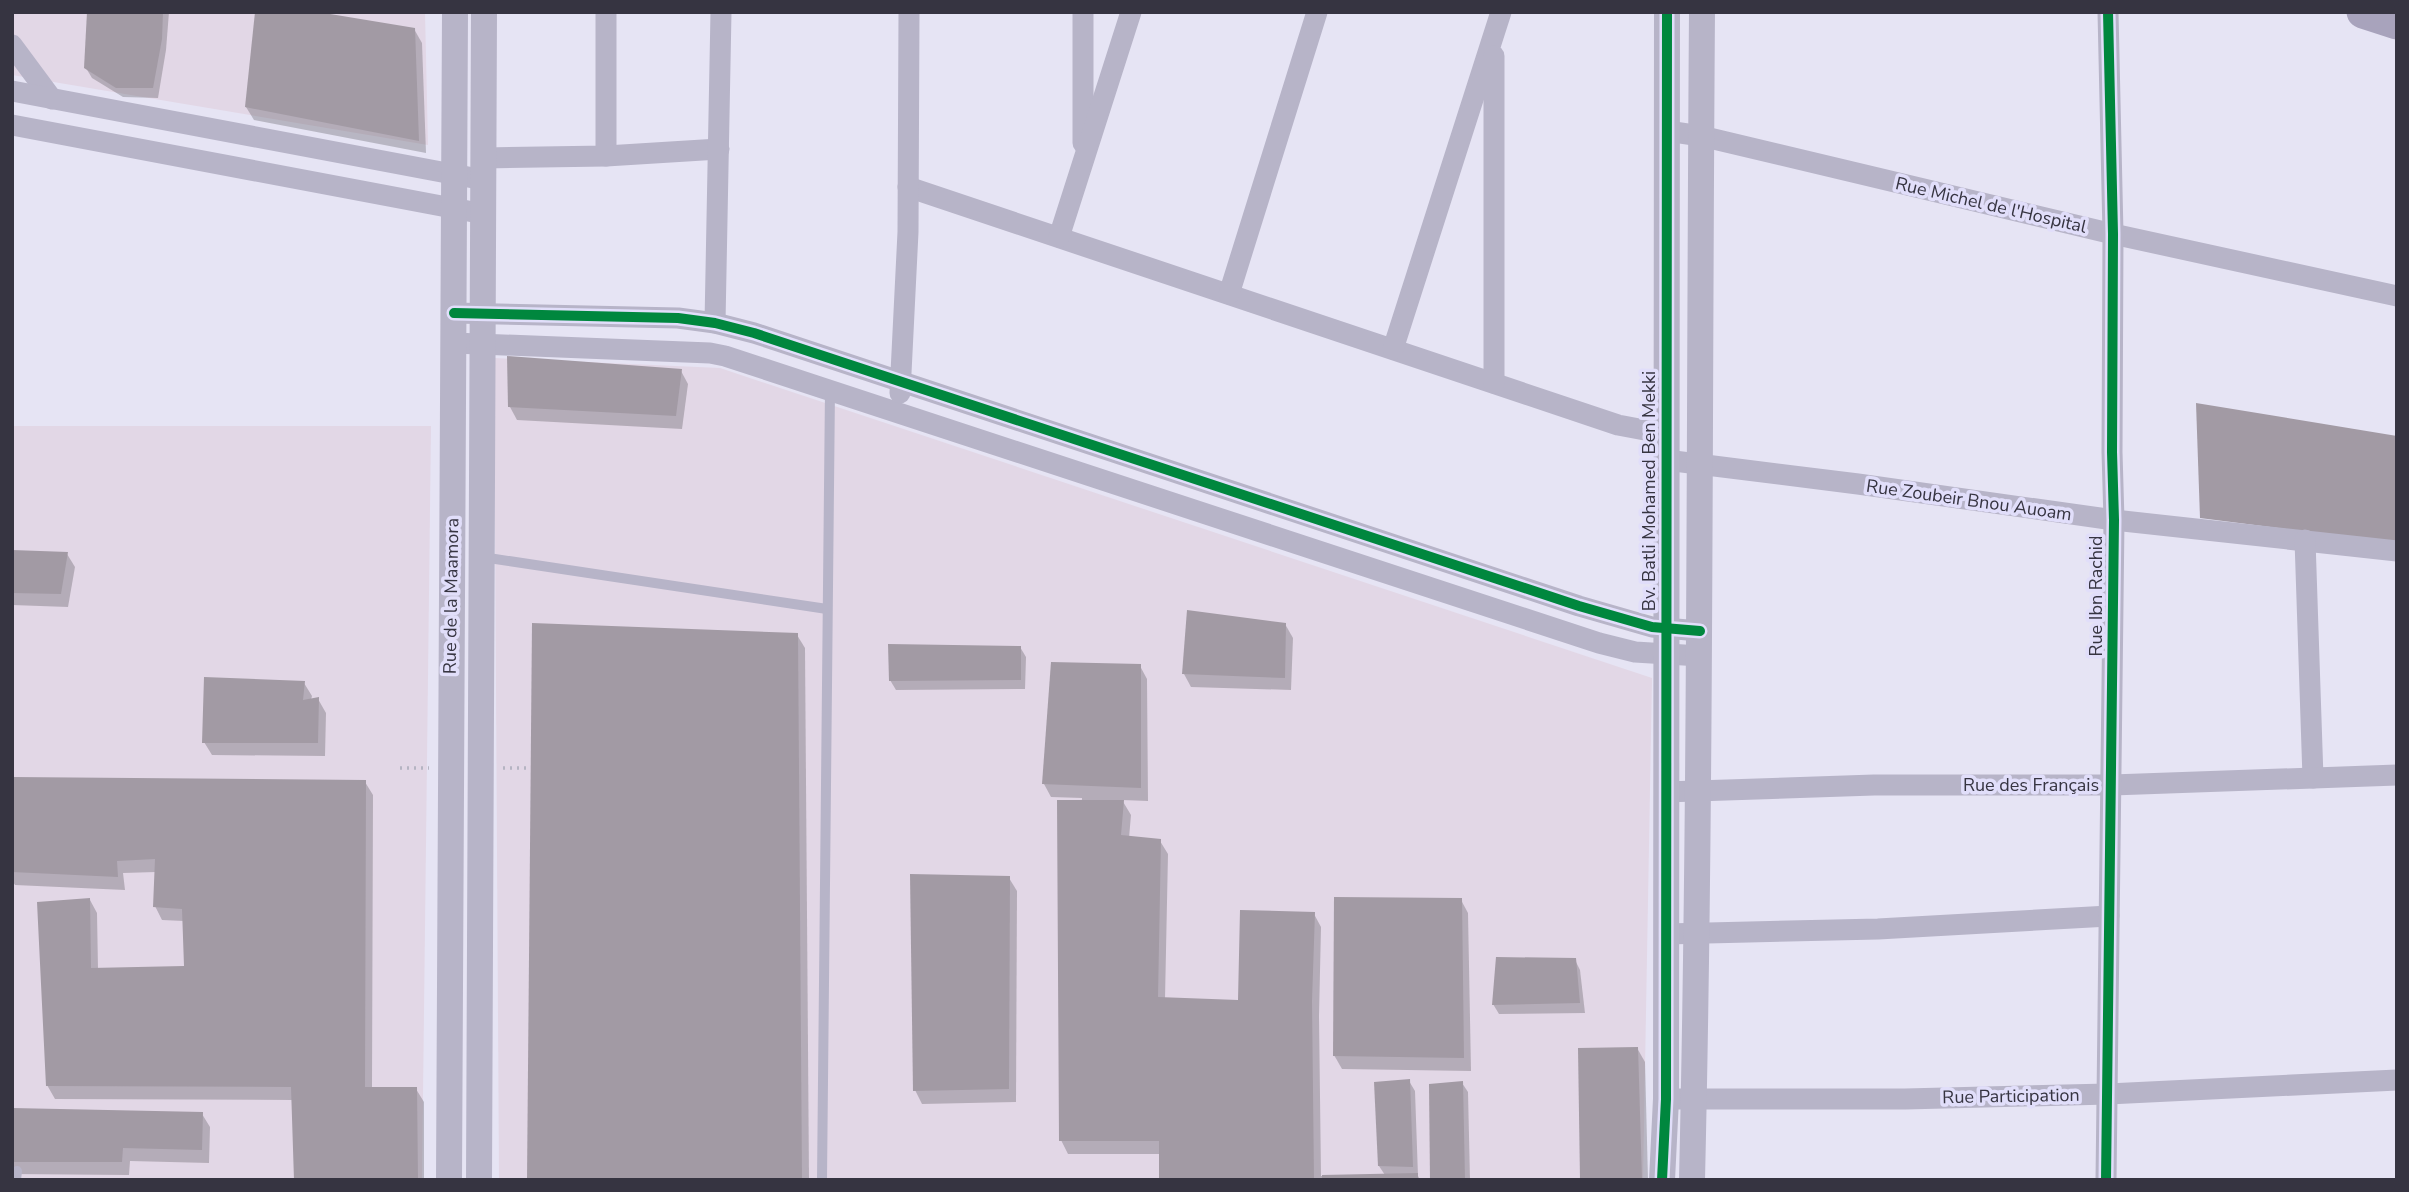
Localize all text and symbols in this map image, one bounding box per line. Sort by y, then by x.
street label: Rue Michel de l'Hospital [1893,171,2090,239]
street label: Bv. Batli Mohamed Ben Mekki [1637,371,1661,611]
street label: Rue Zoubeir Bnou Auoam [1865,474,2073,526]
street label: Rue de la Maamora [438,518,464,674]
street label: Rue Ibn Rachid [2084,535,2108,657]
street label: Rue des Français [1963,773,2099,797]
street label: Rue Participation [1942,1083,2080,1109]

